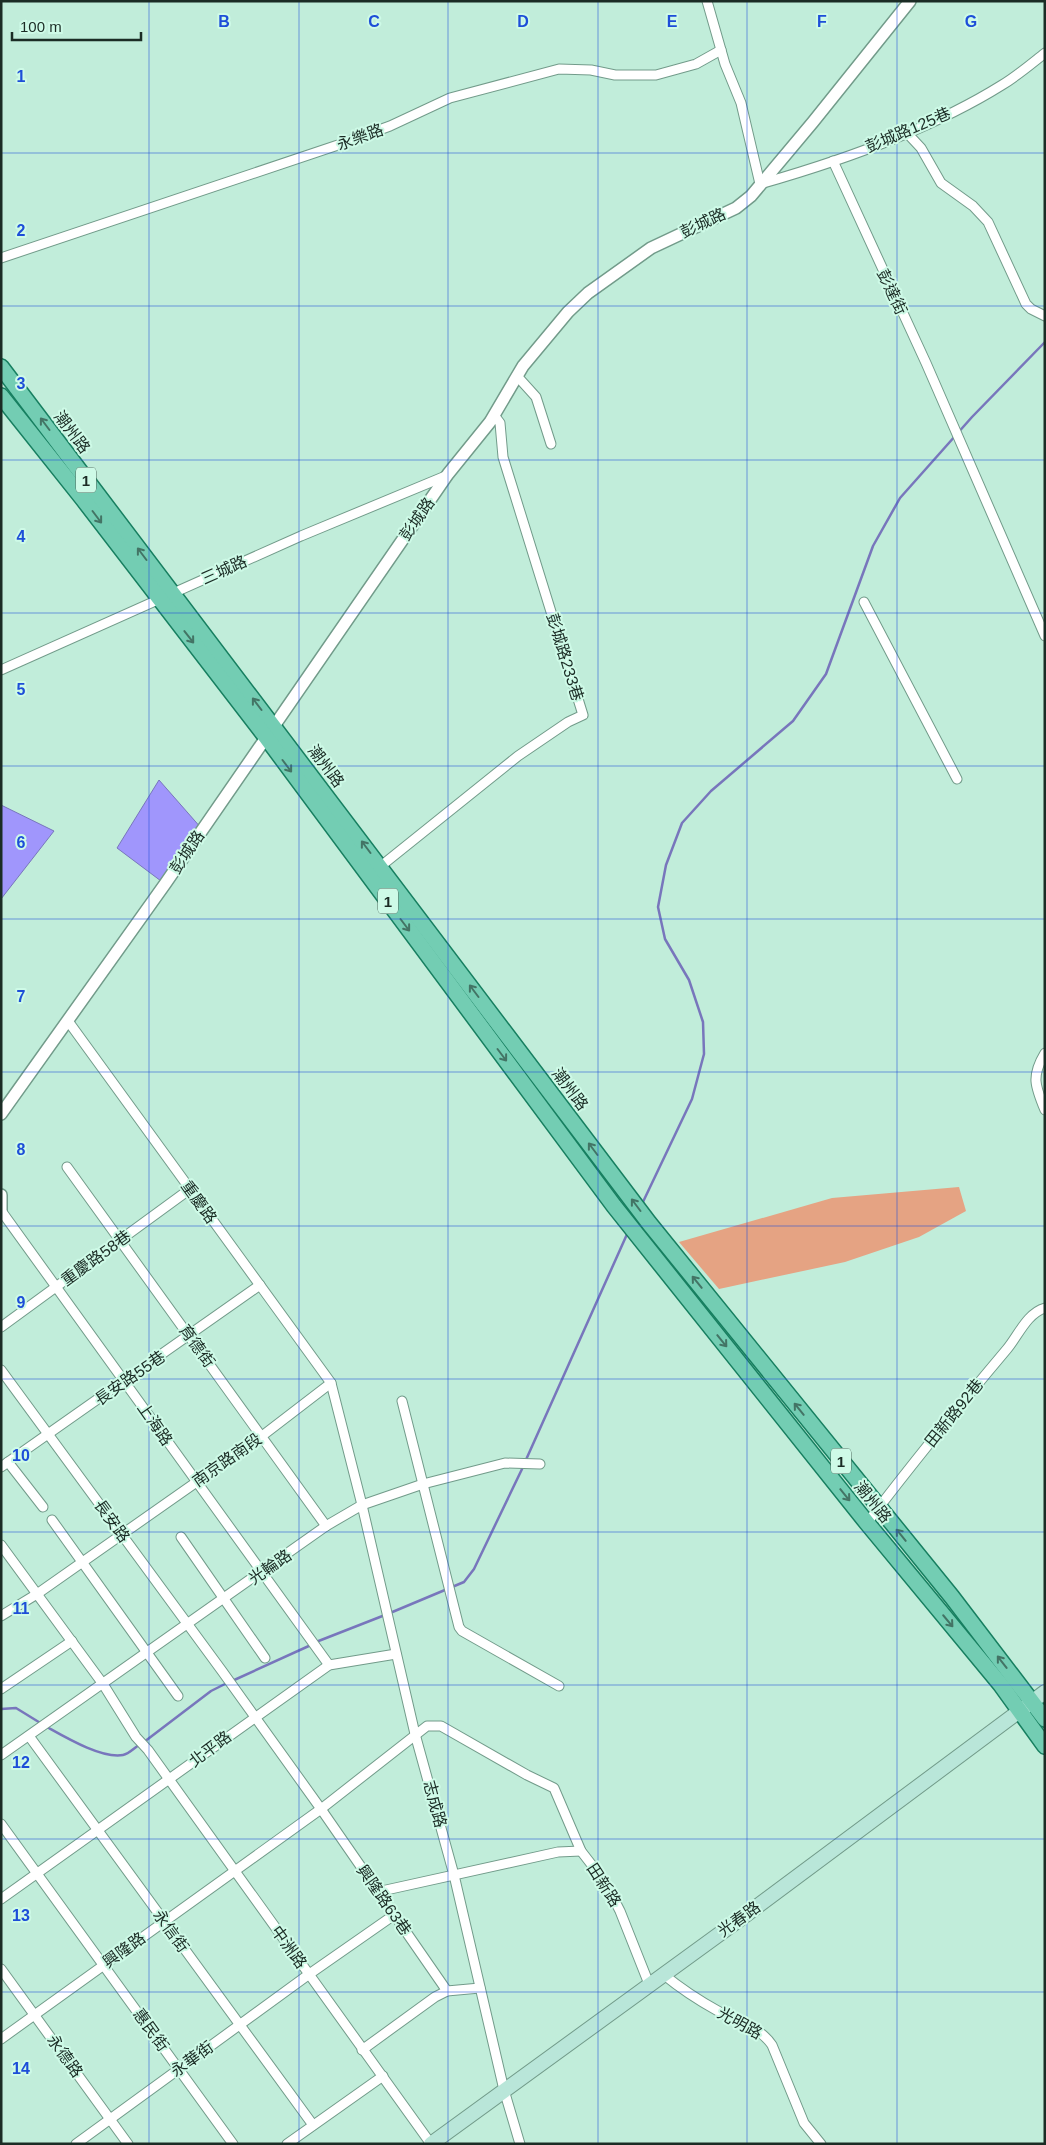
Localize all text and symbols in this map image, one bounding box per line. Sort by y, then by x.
scale bar [12,10,141,42]
text: B [218,13,230,30]
text: C [368,13,380,30]
text: D [517,13,529,30]
text: E [667,13,678,30]
text: F [817,13,827,30]
text: G [965,13,977,30]
text: 100 m [20,18,62,35]
text: 1 [17,68,26,85]
street label: 彭城路125巷 [863,104,953,156]
street label: 永樂路 [335,121,385,153]
street label: 彭城路 [678,205,728,241]
text: 2 [17,222,26,239]
street label: 彭達街 [874,267,910,317]
text: 3 [17,375,26,392]
street label: 潮州路 [51,408,93,456]
one-way arrow [39,418,50,431]
road number: 1 [76,468,96,492]
street label: 彭城路 [396,494,438,544]
one-way arrow [91,510,102,523]
text: 4 [17,528,26,545]
one-way arrow [137,548,148,561]
street label: 三城路 [199,552,249,588]
street label: 彭城路233巷 [544,611,586,703]
one-way arrow [183,630,194,643]
text: 5 [17,681,26,698]
one-way arrow [251,698,262,711]
street label: 潮州路 [305,742,347,790]
one-way arrow [282,759,293,772]
street label: 彭城路 [167,827,207,877]
text: 6 [17,834,26,851]
one-way arrow [361,840,371,854]
road number: 1 [378,888,398,914]
one-way arrow [400,918,410,932]
one-way arrow [469,985,480,998]
text: 7 [17,988,26,1005]
one-way arrow [497,1048,507,1062]
street label: 潮州路 [549,1065,591,1113]
text: 8 [17,1141,26,1158]
one-way arrow [588,1142,598,1156]
street label: 重慶路 [178,1177,221,1226]
one-way arrow [630,1199,641,1212]
street label: 重慶路58巷 [57,1226,134,1289]
one-way arrow [692,1276,703,1289]
text: 9 [17,1294,26,1311]
street label: 育德街 [176,1322,218,1370]
one-way arrow [716,1334,727,1347]
street label: 長安路55巷 [92,1348,168,1408]
street label: 田新路92巷 [922,1376,986,1450]
street label: 上海路 [134,1399,176,1449]
one-way arrow [794,1402,805,1415]
street label: 南京路南段 [189,1430,265,1490]
text: 10 [12,1447,30,1464]
road number: 1 [831,1448,851,1474]
street label: 潮州路 [851,1478,895,1526]
one-way arrow [839,1488,850,1501]
street label: 長安路 [91,1497,133,1545]
one-way arrow [896,1529,907,1542]
street label: 光輪路 [245,1546,295,1588]
text: 11 [13,1600,30,1617]
one-way arrow [942,1614,954,1627]
one-way arrow [997,1656,1008,1669]
street label: 北平路 [186,1728,234,1770]
text: 12 [12,1754,30,1771]
street label: 志成路 [421,1779,449,1829]
street label: 田新路 [584,1860,624,1910]
street label: 興隆路63巷 [354,1862,414,1938]
street label: 光春路 [715,1898,763,1940]
text: 13 [12,1907,30,1924]
street label: 永信街 [150,1907,192,1955]
street label: 中洲路 [268,1923,310,1971]
street label: 興隆路 [100,1929,148,1971]
street label: 光明路 [715,2004,765,2042]
street label: 惠民街 [130,2006,172,2054]
street label: 永德路 [44,2032,86,2080]
street label: 永華街 [168,2038,216,2080]
text: 14 [12,2060,30,2077]

